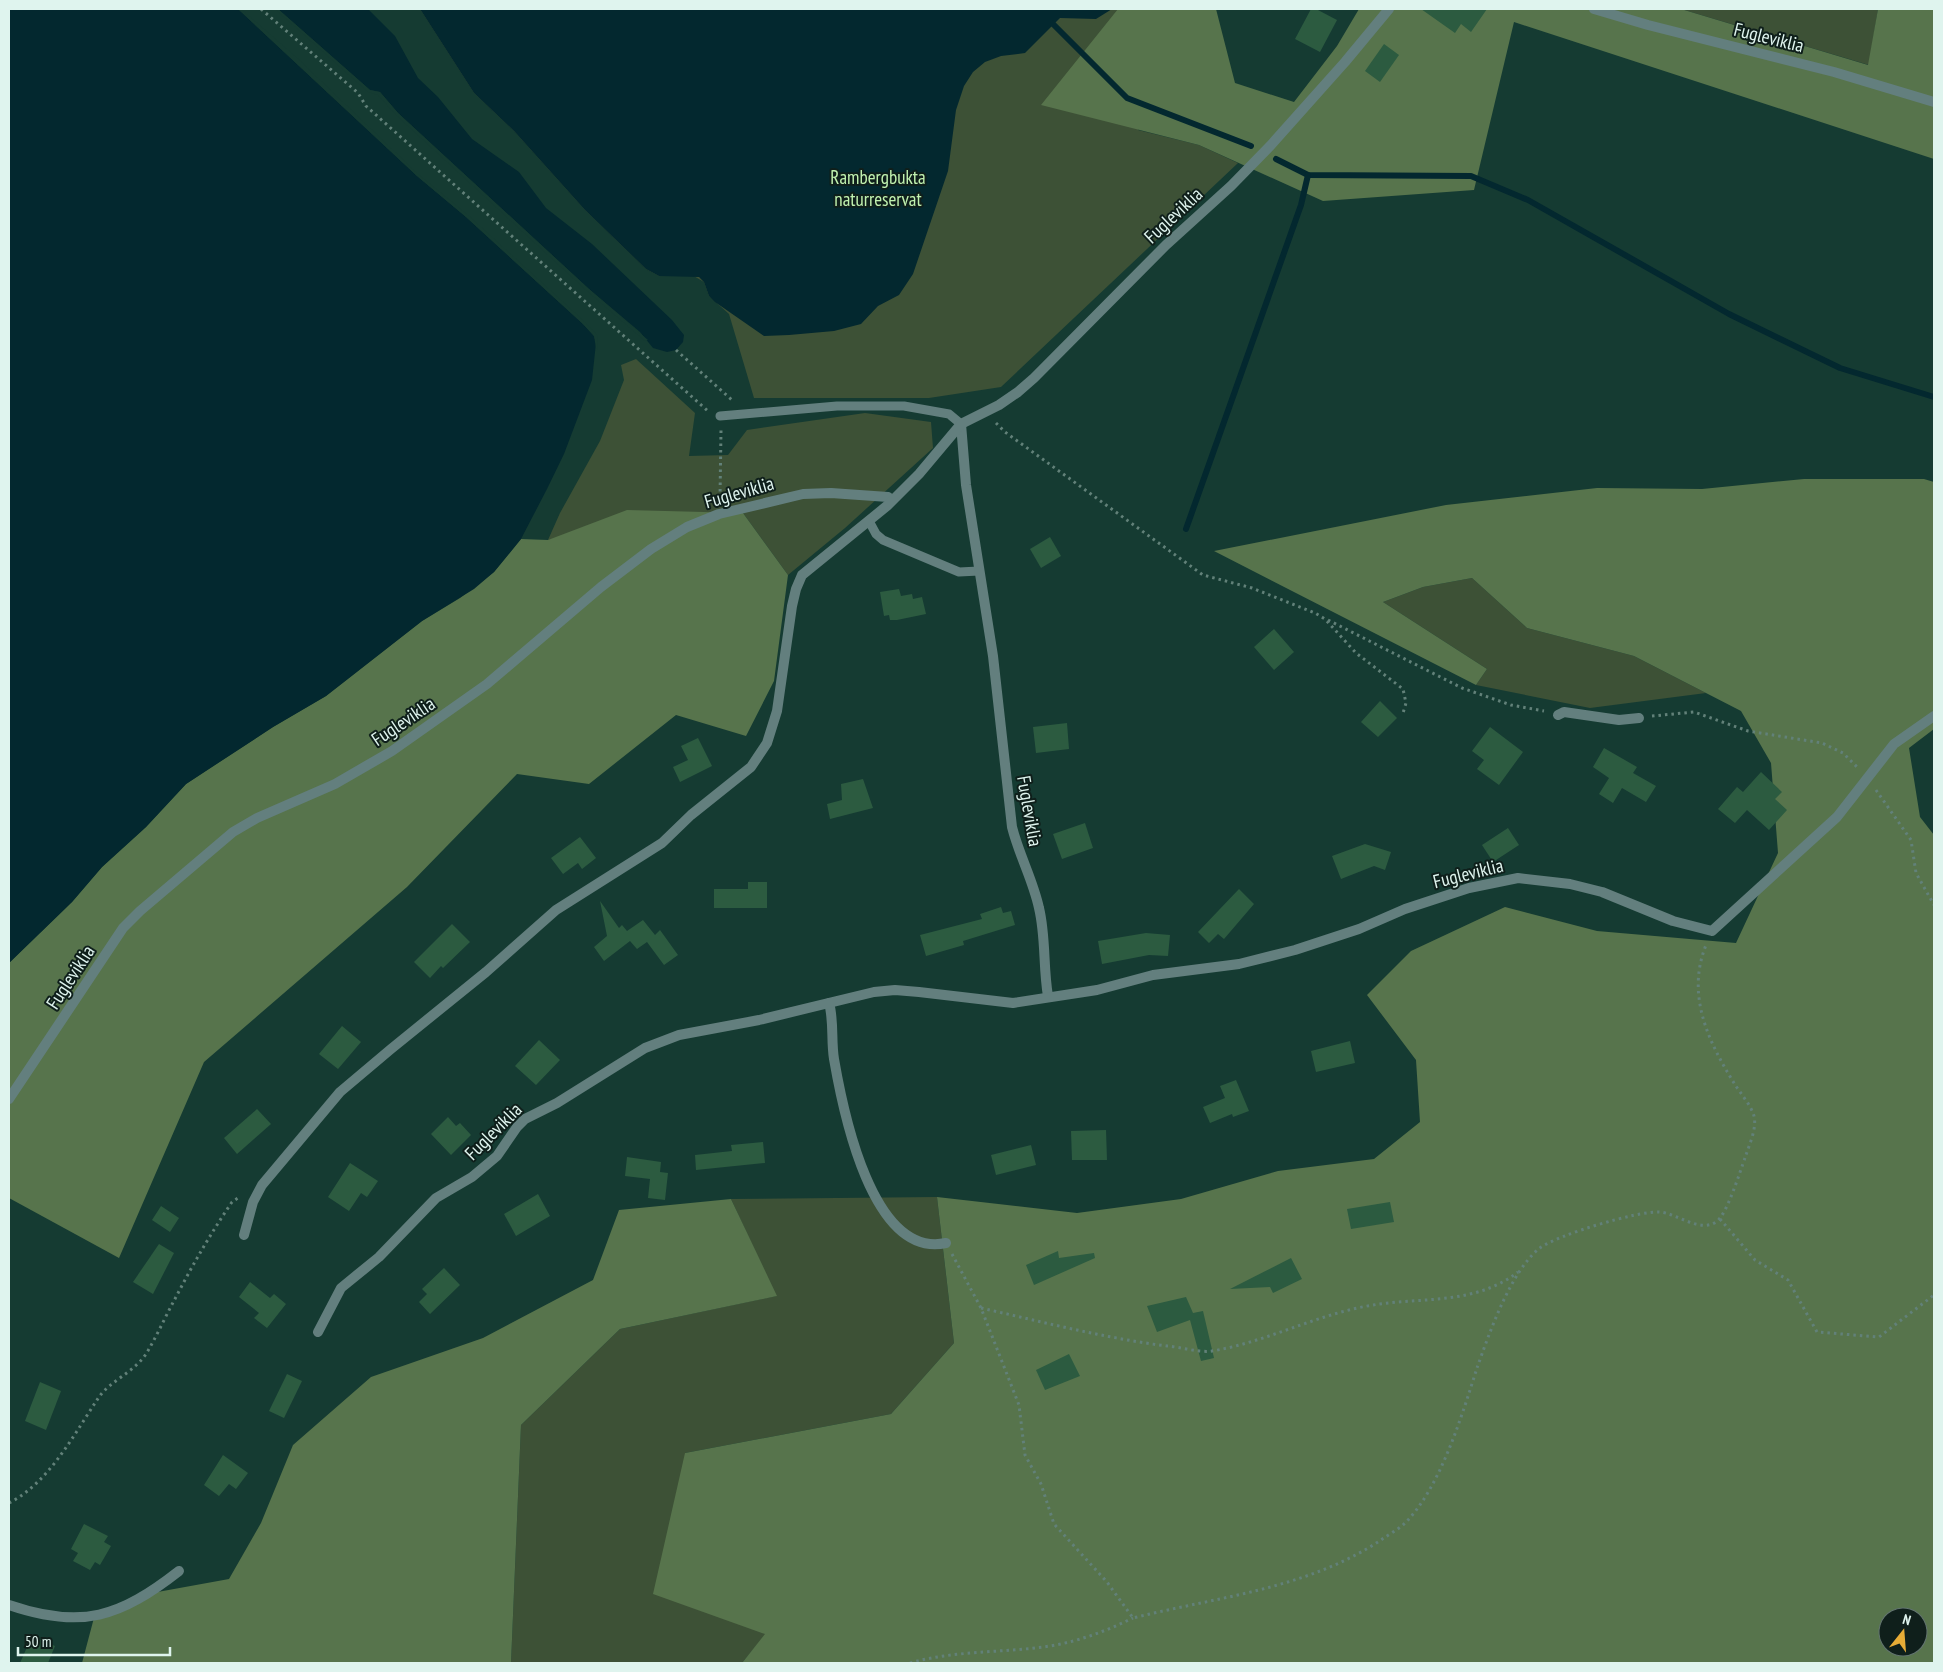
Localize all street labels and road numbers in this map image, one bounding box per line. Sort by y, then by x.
street label: Fugleviklia [1732,17,1806,57]
street label: Fugleviklia [1139,182,1207,248]
street label: Fugleviklia [701,471,777,513]
street label: Fugleviklia [367,691,439,751]
street label: Fugleviklia [1012,774,1048,848]
street label: Fugleviklia [1431,853,1505,893]
street label: Fugleviklia [41,941,99,1013]
street label: Fugleviklia [459,1097,527,1165]

